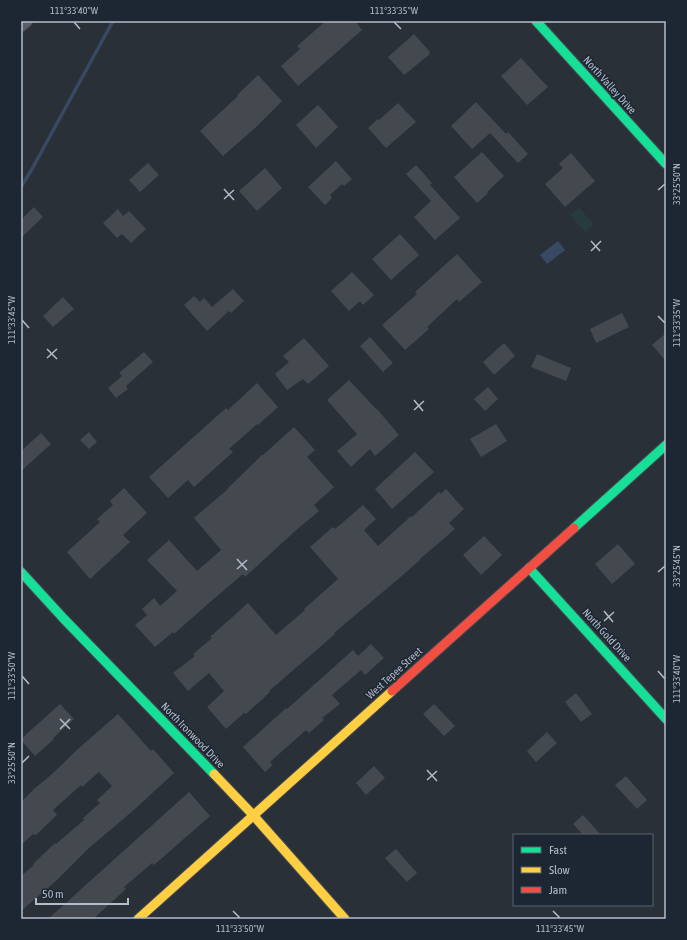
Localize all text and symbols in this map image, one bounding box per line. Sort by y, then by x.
text: 111°33'40"W [50,5,99,16]
text: 111°33'35"W [370,5,419,16]
street label: North Valley Drive [581,54,639,116]
text: 33°25'50"N [671,163,682,205]
text: 111°33'45"W [6,295,17,344]
text: 111°33'35"W [671,298,682,347]
text: 33°25'45"N [671,545,682,587]
street label: North Gold Drive [580,606,634,664]
street label: West Tepee Street [364,645,424,701]
text: 111°33'50"W [6,651,17,700]
text: 111°33'40"W [671,654,682,703]
street label: North Ironwood Drive [159,700,227,770]
text: 33°25'50"N [6,742,17,784]
legend [513,834,653,906]
text: Fast [549,843,567,857]
text: Slow [549,863,570,877]
scale bar [36,880,128,906]
text: Jam [549,883,567,897]
text: 50 m [42,887,64,901]
text: 111°33'50"W [216,923,265,934]
text: 111°33'45"W [536,923,585,934]

